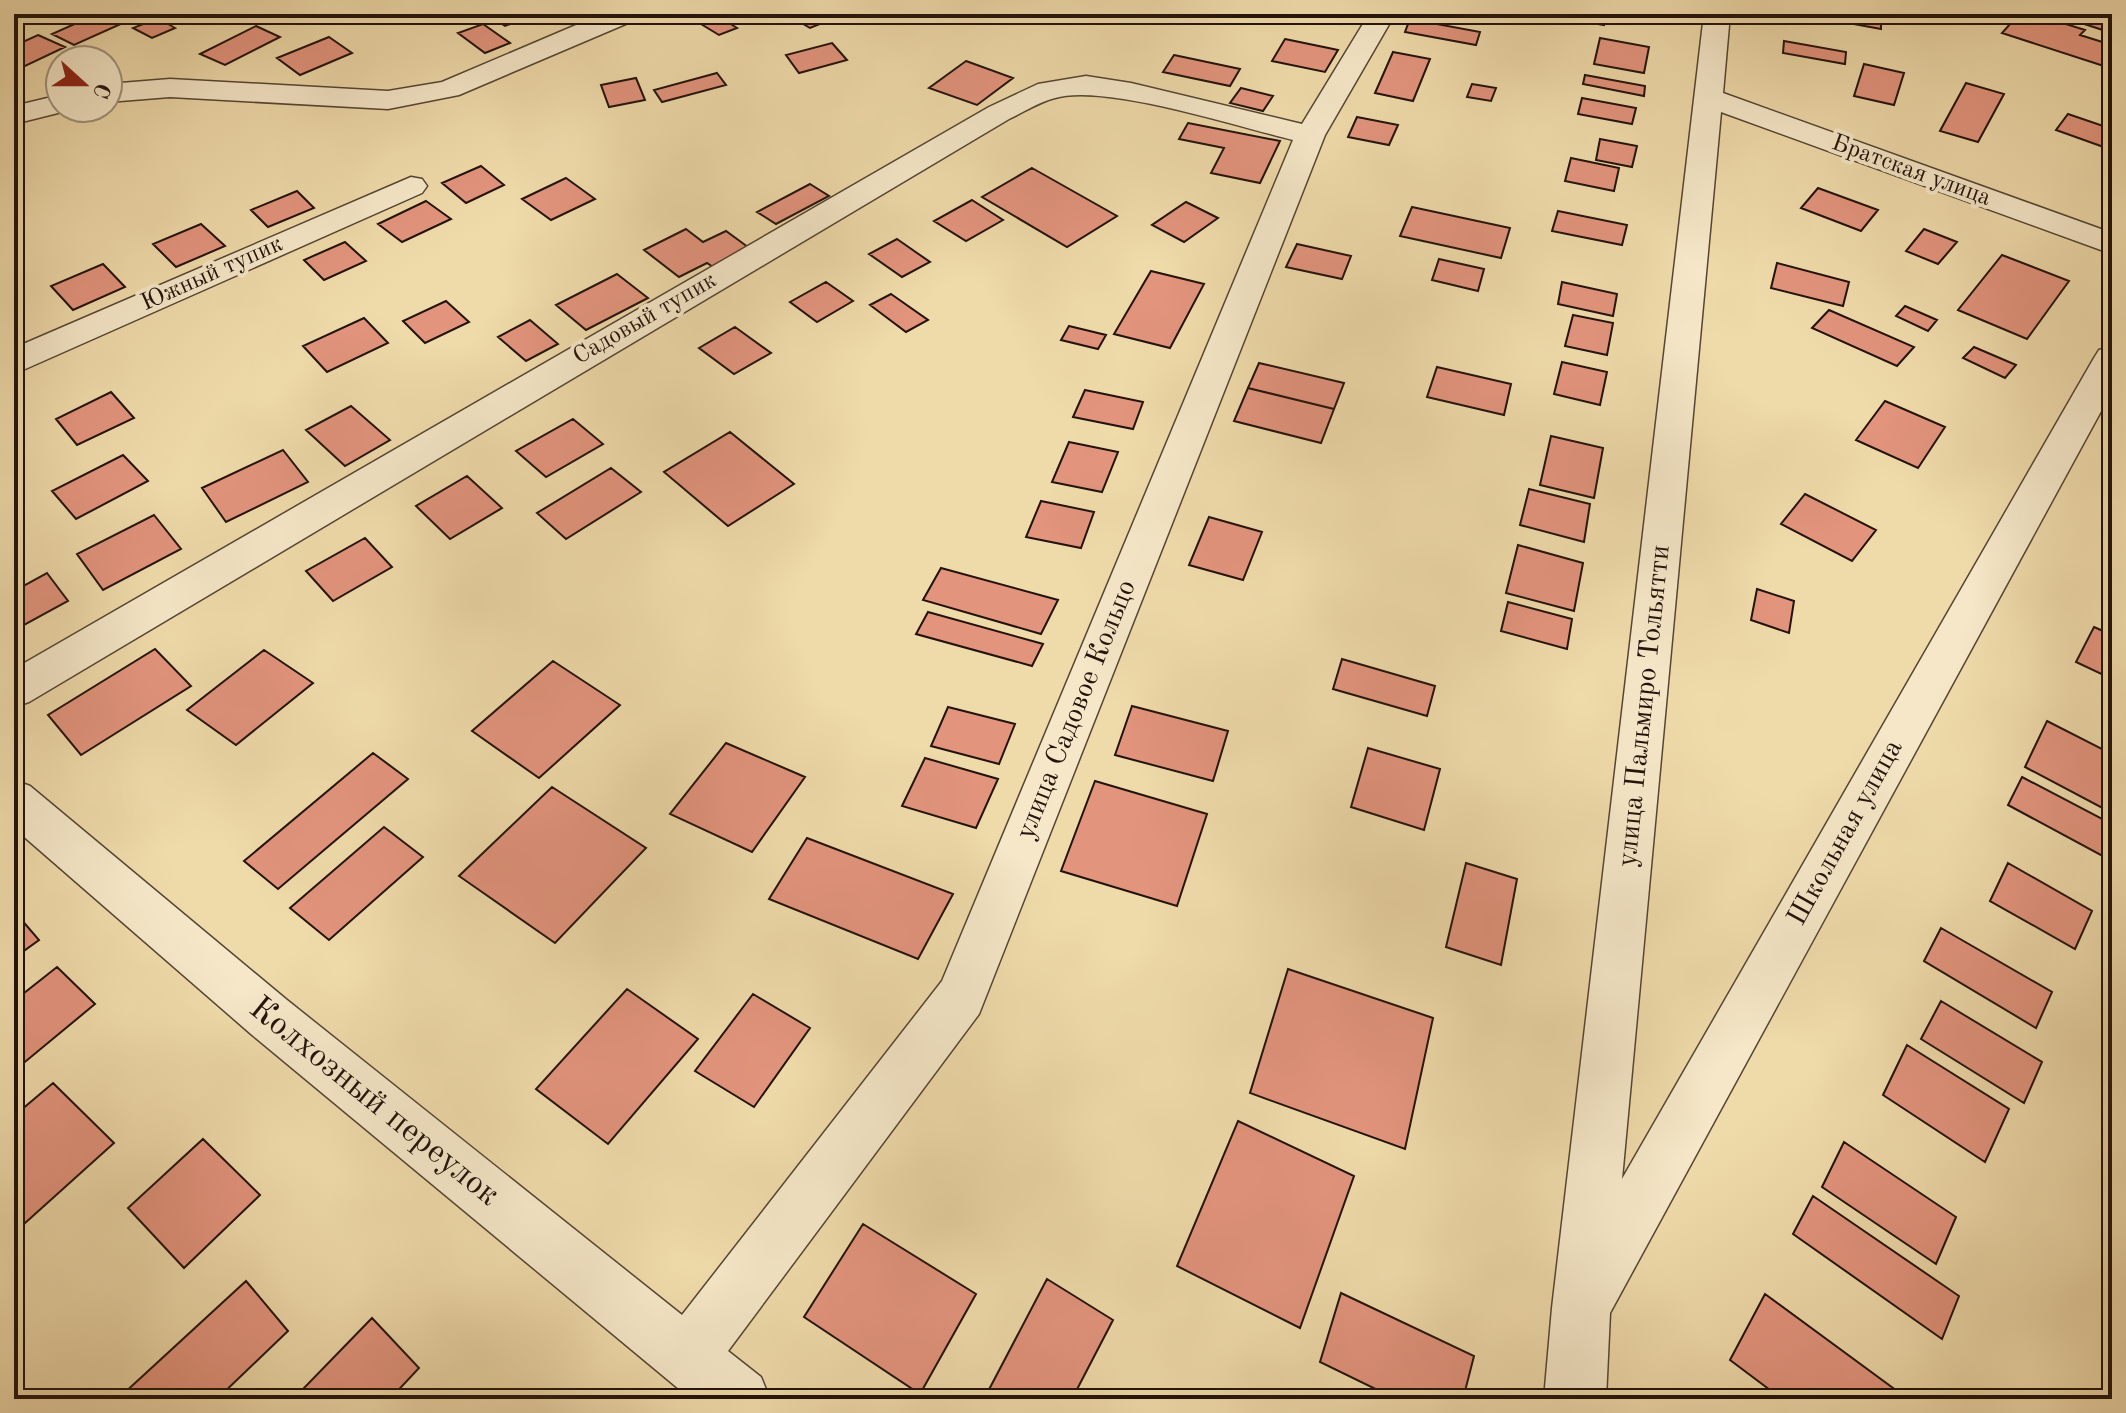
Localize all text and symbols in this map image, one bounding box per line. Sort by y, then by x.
north arrow [44,44,124,124]
text: С [88,80,114,101]
street label: Братская улица [1828,131,1994,211]
street label: Южный тупик [138,232,286,316]
street label: Садовый тупик [569,268,721,370]
street label: улица Пальмиро Тольятти [1614,544,1676,868]
street label: улица Садовое Кольцо [1012,576,1142,844]
street label: Школьная улица [1783,735,1909,931]
street label: Колхозный переулок [243,991,505,1213]

